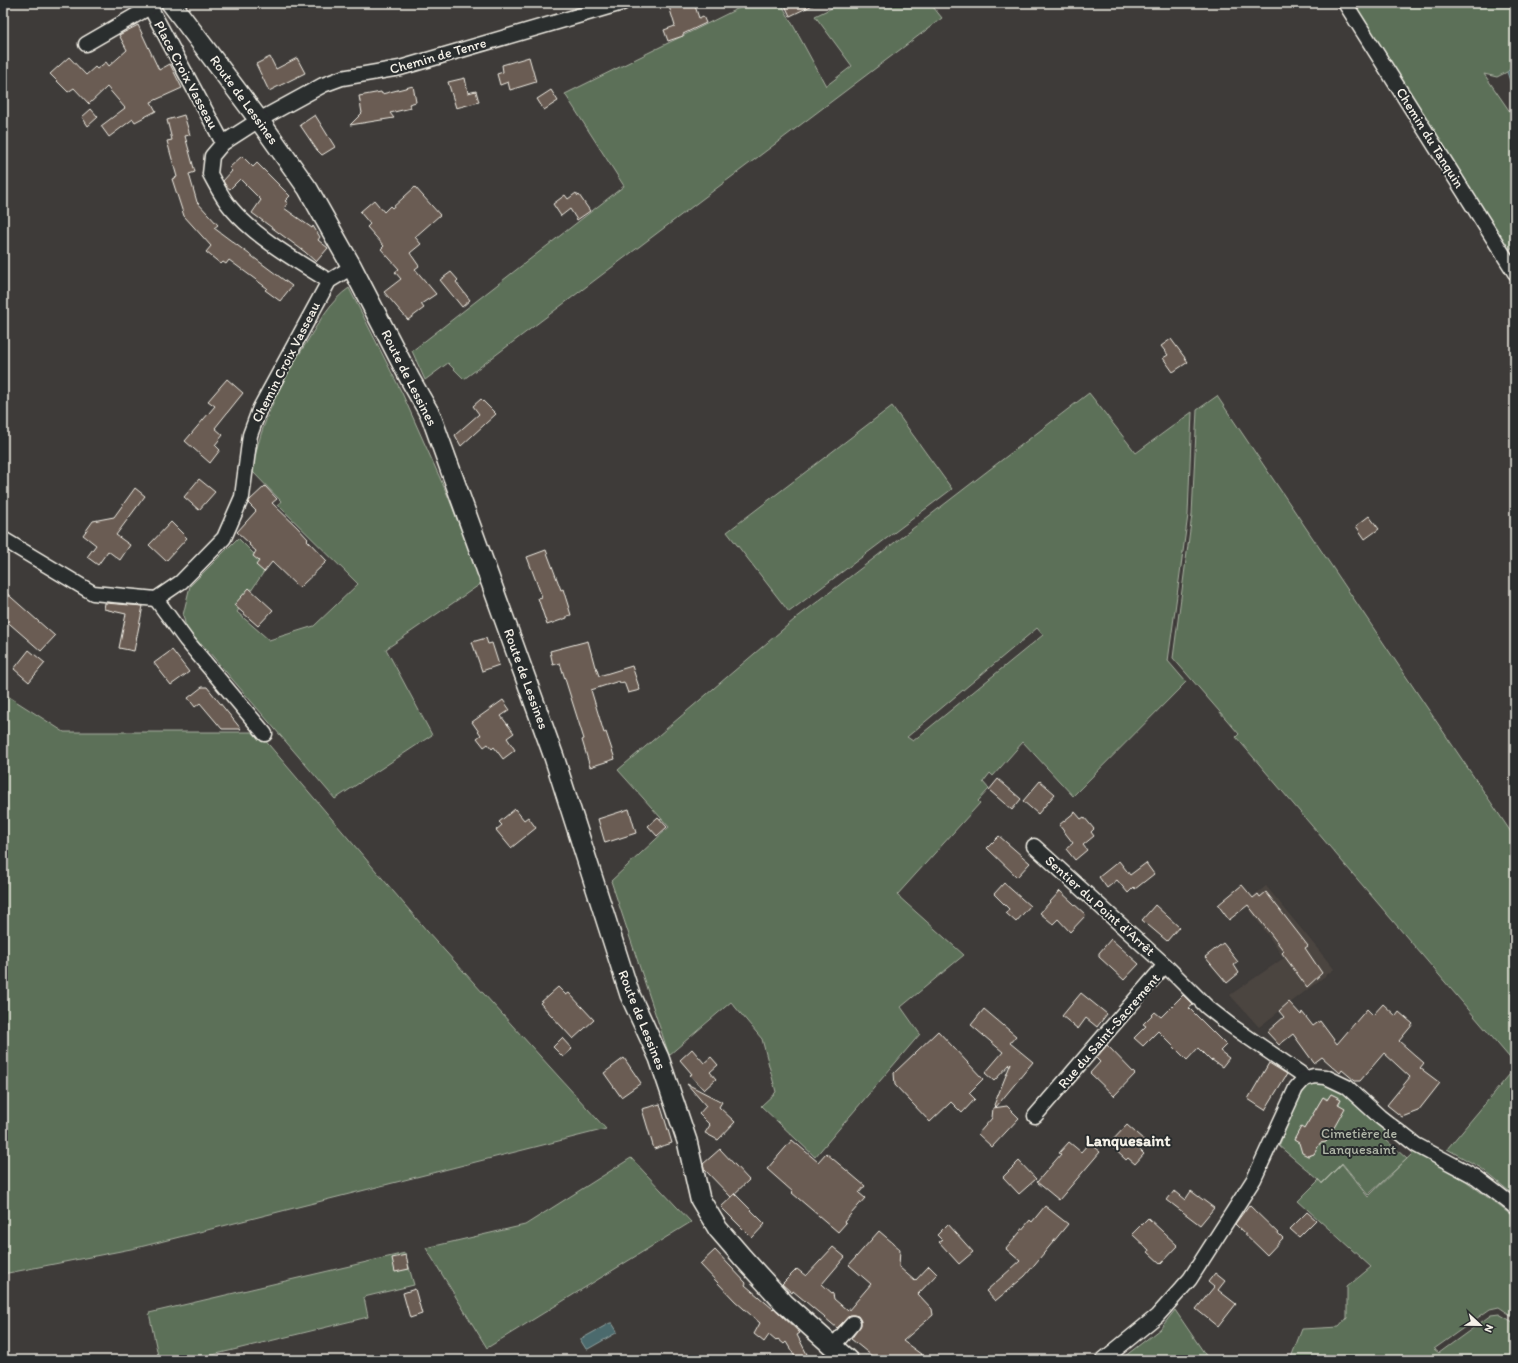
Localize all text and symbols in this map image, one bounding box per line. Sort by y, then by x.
street label: Place Croix Vasseau [150,18,222,132]
street label: Chemin de Tenre [388,34,489,78]
street label: Route de Lessines [206,52,282,148]
street label: Chemin du Tanquin [1392,85,1468,191]
street label: Chemin Croix Vasseau [248,298,324,425]
street label: Route de Lessines [377,327,441,429]
street label: Route de Lessines [500,626,552,732]
street label: Sentier du Point d'Arrêt [1042,852,1158,960]
street label: Route de Lessines [614,968,670,1072]
street label: Rue du Saint-Sacrement [1054,970,1164,1092]
park label: Cimetière de Lanquesaint [1321,1125,1397,1158]
district label: Lanquesaint [1086,1131,1170,1151]
north arrow [1460,1305,1500,1345]
text: N [1481,1323,1496,1334]

